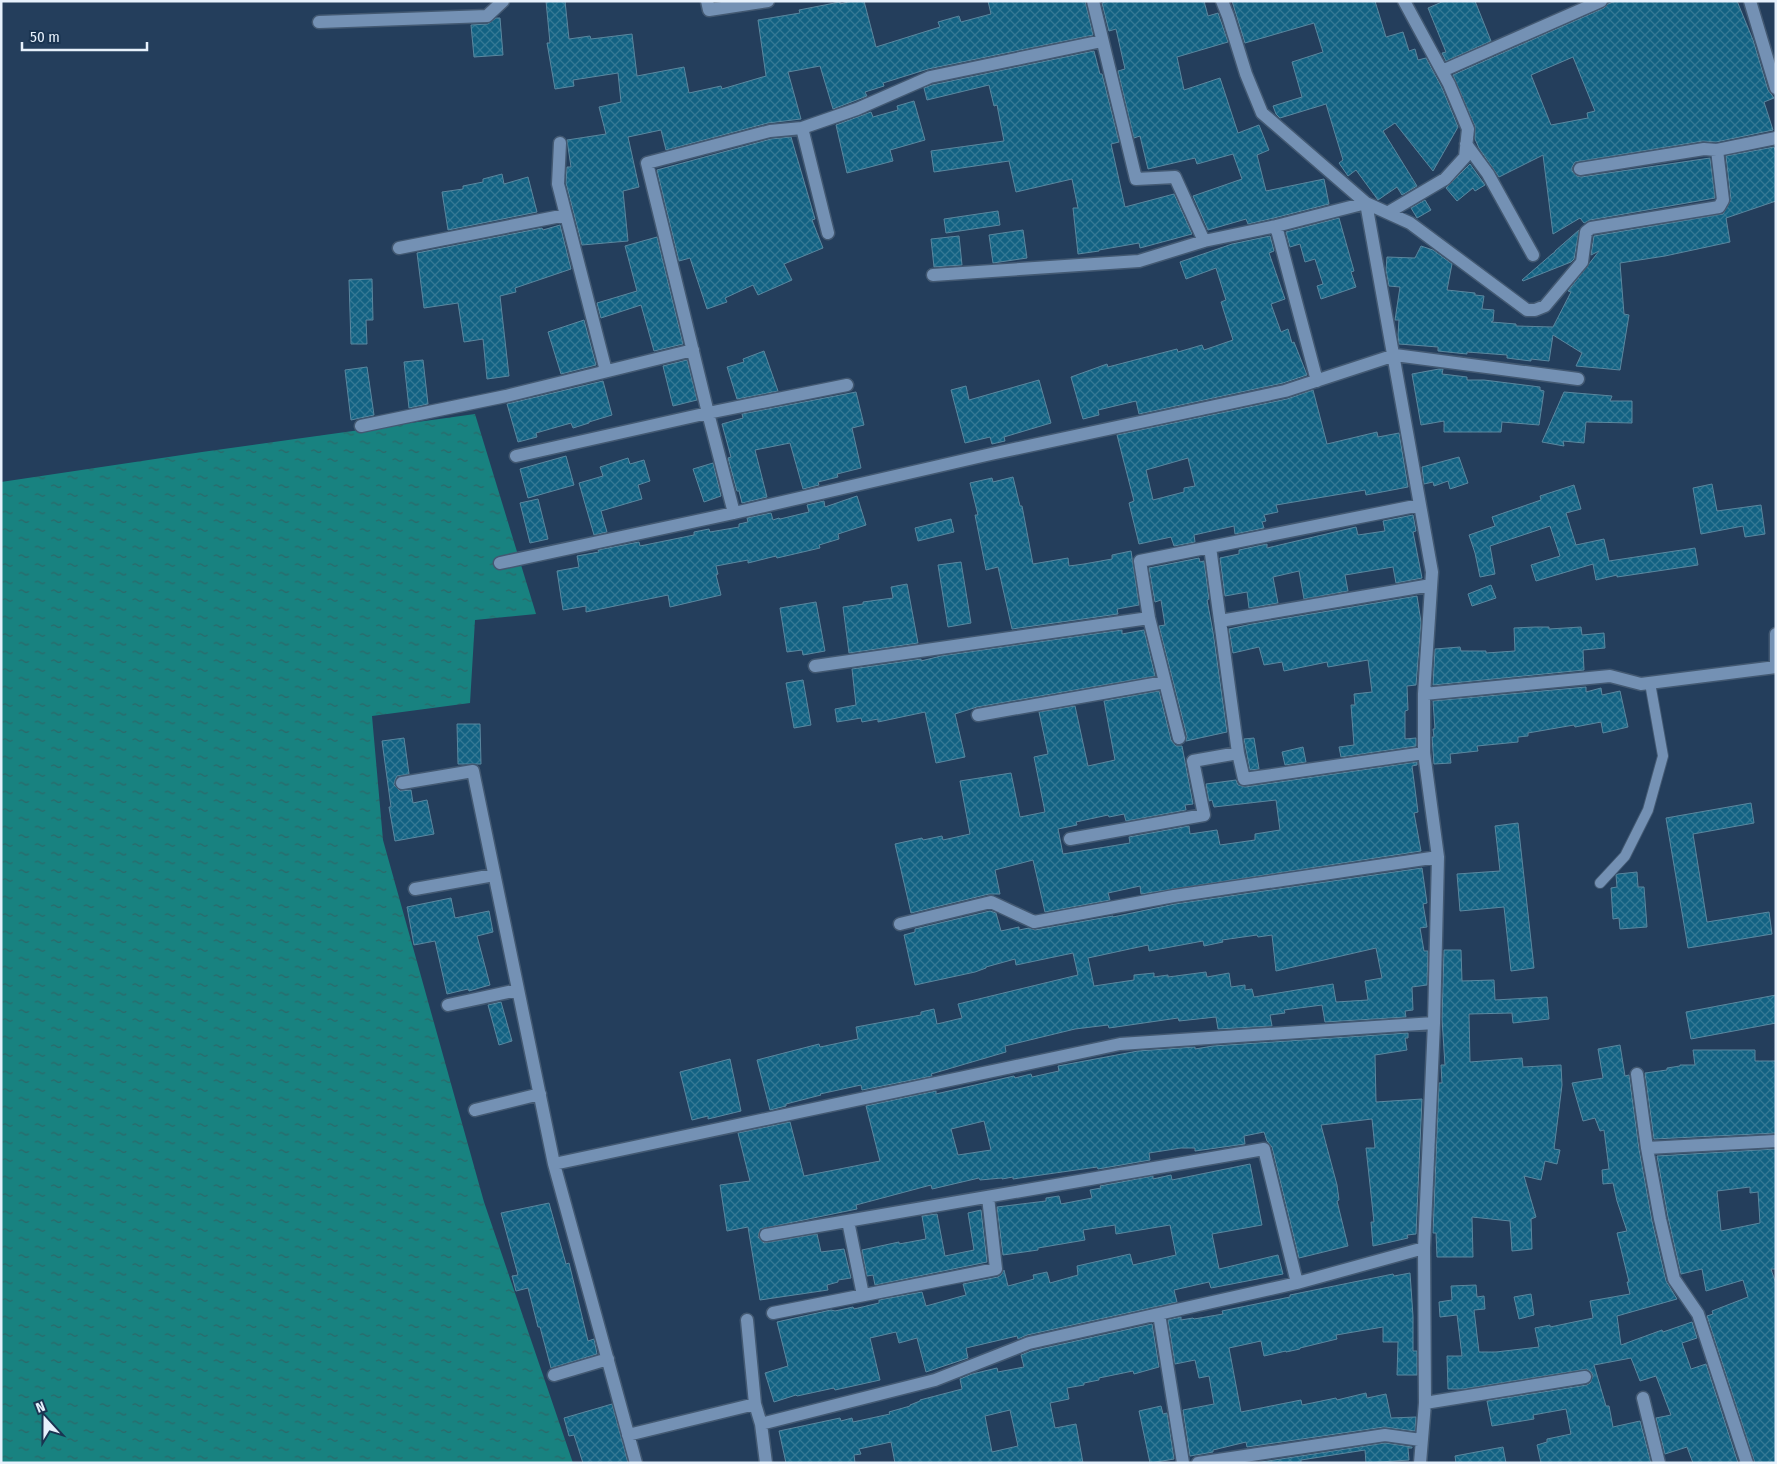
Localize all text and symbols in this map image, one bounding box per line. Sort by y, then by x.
scale bar [22,20,148,52]
text: 50 m [30,28,60,46]
north arrow [20,1394,70,1444]
text: N [34,1398,47,1417]

